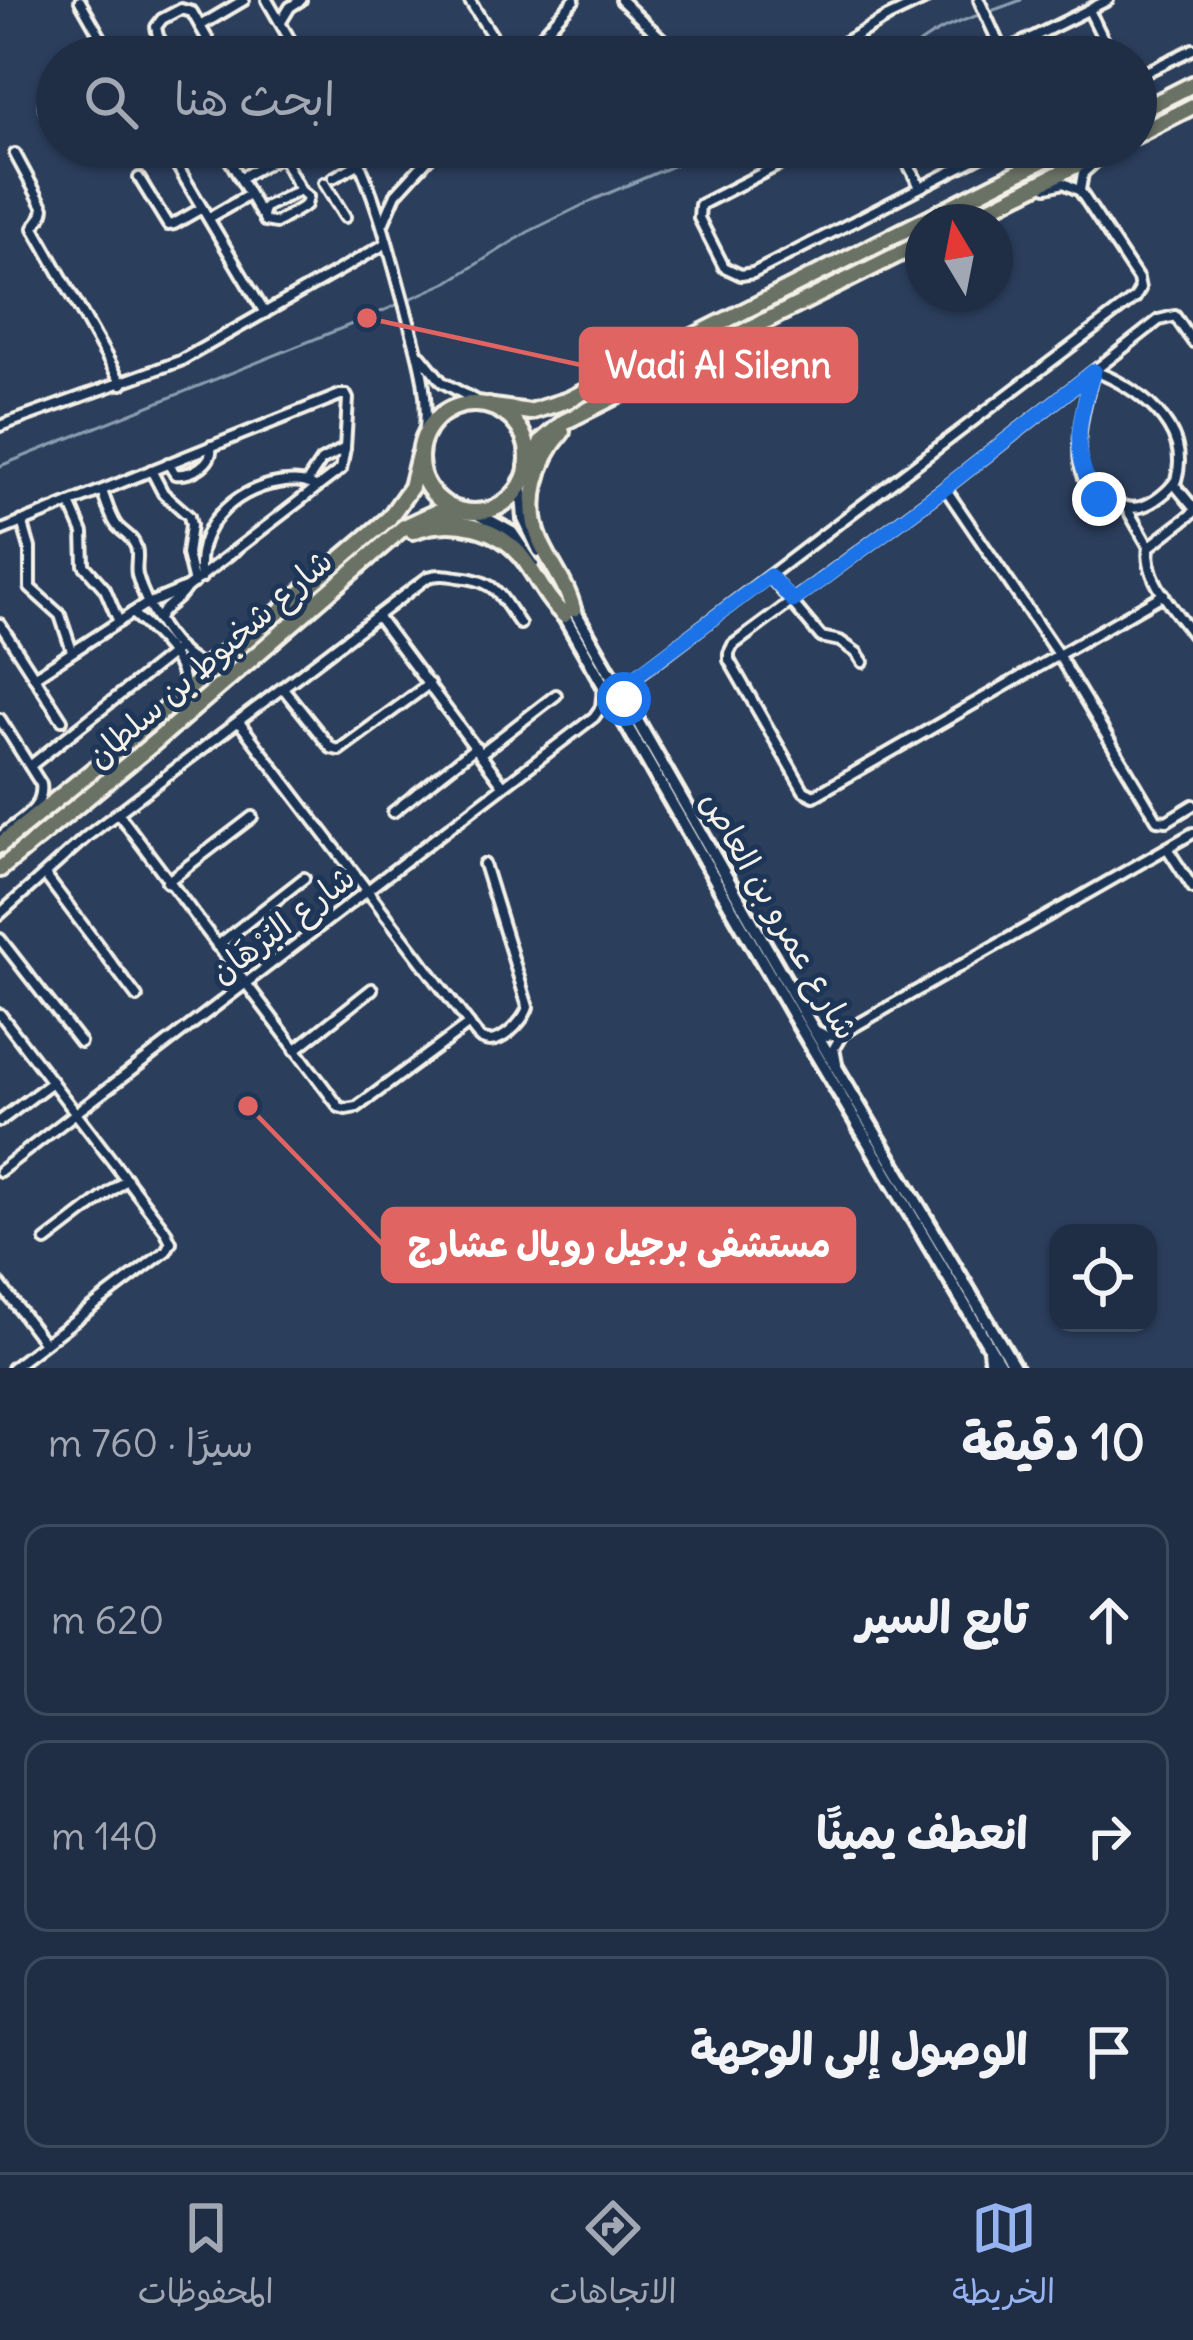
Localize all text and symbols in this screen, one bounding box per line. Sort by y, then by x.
search box [36,36,1157,168]
icon: search [78,69,144,135]
text: ابحث هنا [174,71,335,127]
north arrow [905,204,1013,312]
callout: Wadi Al Silenn [581,329,856,401]
text: Wadi Al Silenn [605,343,832,388]
route end [1072,472,1126,526]
street label: شارع شخبوط بن سلطان [77,540,343,779]
route start [597,672,651,726]
street label: شارع عمرو بن العاص [689,783,868,1048]
street label: شارع البُرْهَان [201,856,365,995]
callout: مستشفى برجيل رويال عشارج [383,1209,854,1281]
text: مستشفى برجيل رويال عشارج [407,1222,831,1268]
map controls [1049,1224,1157,1332]
button: locate [1049,1224,1157,1332]
text: 10 دقيقة [961,1410,1145,1474]
text: سيرًا · 760 m [48,1419,253,1468]
icon: ahead [1076,1587,1142,1653]
text: تابع السير [857,1589,1028,1645]
text: 620 m [51,1596,164,1645]
icon: right [1076,1803,1142,1869]
text: انعطف يمينًا [816,1805,1028,1861]
text: 140 m [51,1812,158,1861]
icon: arrive [1076,2019,1142,2085]
text: الوصول إلى الوجهة [690,2021,1028,2077]
tab: المحفوظات [138,2195,274,2321]
tab: الاتجاهات [549,2195,677,2321]
tab: الخريطة [952,2195,1055,2321]

